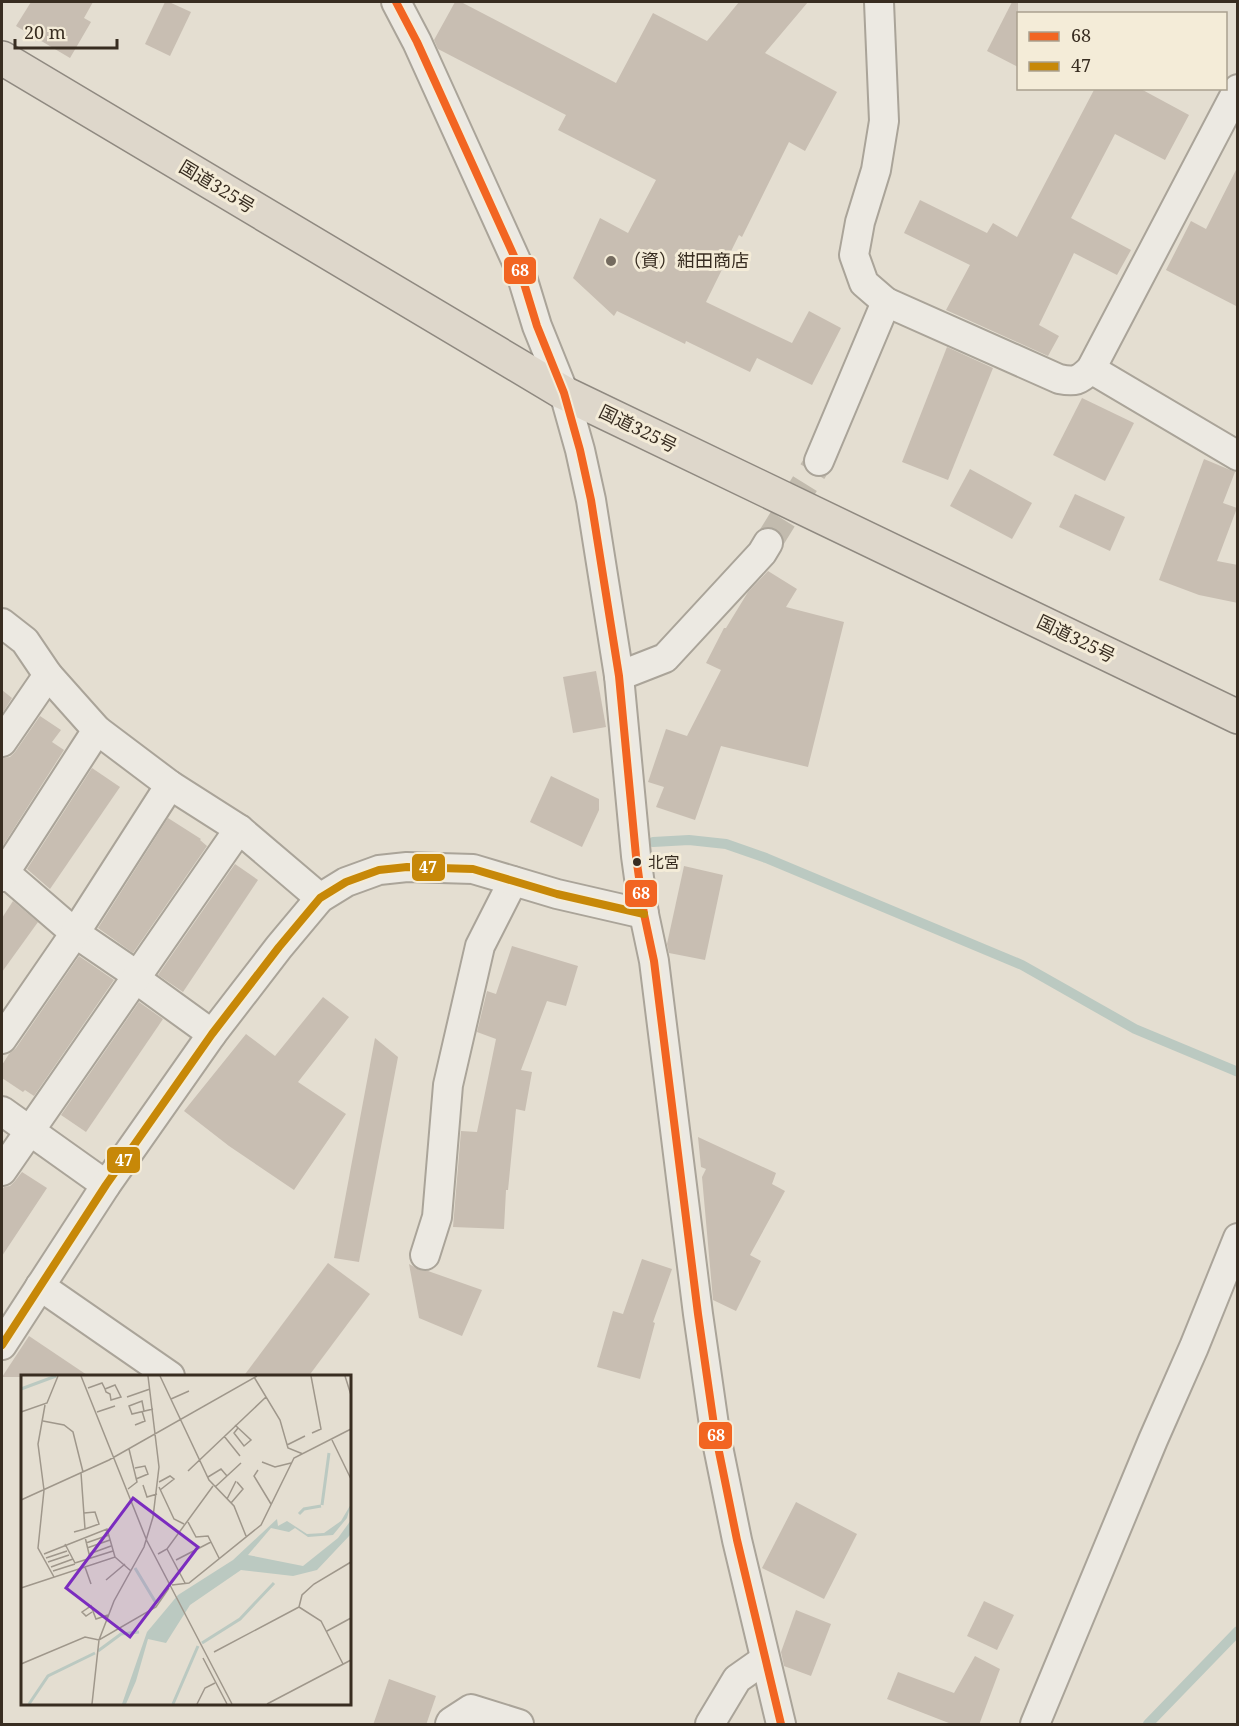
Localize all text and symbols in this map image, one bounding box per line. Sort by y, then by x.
scale bar [15,12,117,50]
legend [1017,12,1227,90]
text: 20 m [24,20,66,44]
text: 68 [1071,23,1091,47]
text: 47 [1071,53,1091,77]
street label: 国道325号 [175,154,260,218]
place label: （資）紺田商店 [623,248,749,272]
marker: （資）紺田商店 [604,254,618,268]
line badge: 68 [503,256,537,285]
text: 68 [511,259,529,281]
street label: 国道325号 [595,399,682,457]
street label: 国道325号 [1033,609,1120,667]
place label: 北宮 [648,851,680,873]
line badge: 47 [411,853,446,882]
text: 47 [419,856,437,878]
marker: 北宮 [631,856,643,868]
line badge: 68 [624,879,658,908]
text: 68 [632,882,650,904]
line badge: 47 [106,1146,141,1174]
text: 47 [115,1149,133,1171]
inset map [21,1375,351,1705]
line badge: 68 [698,1421,733,1450]
text: 68 [707,1424,725,1446]

